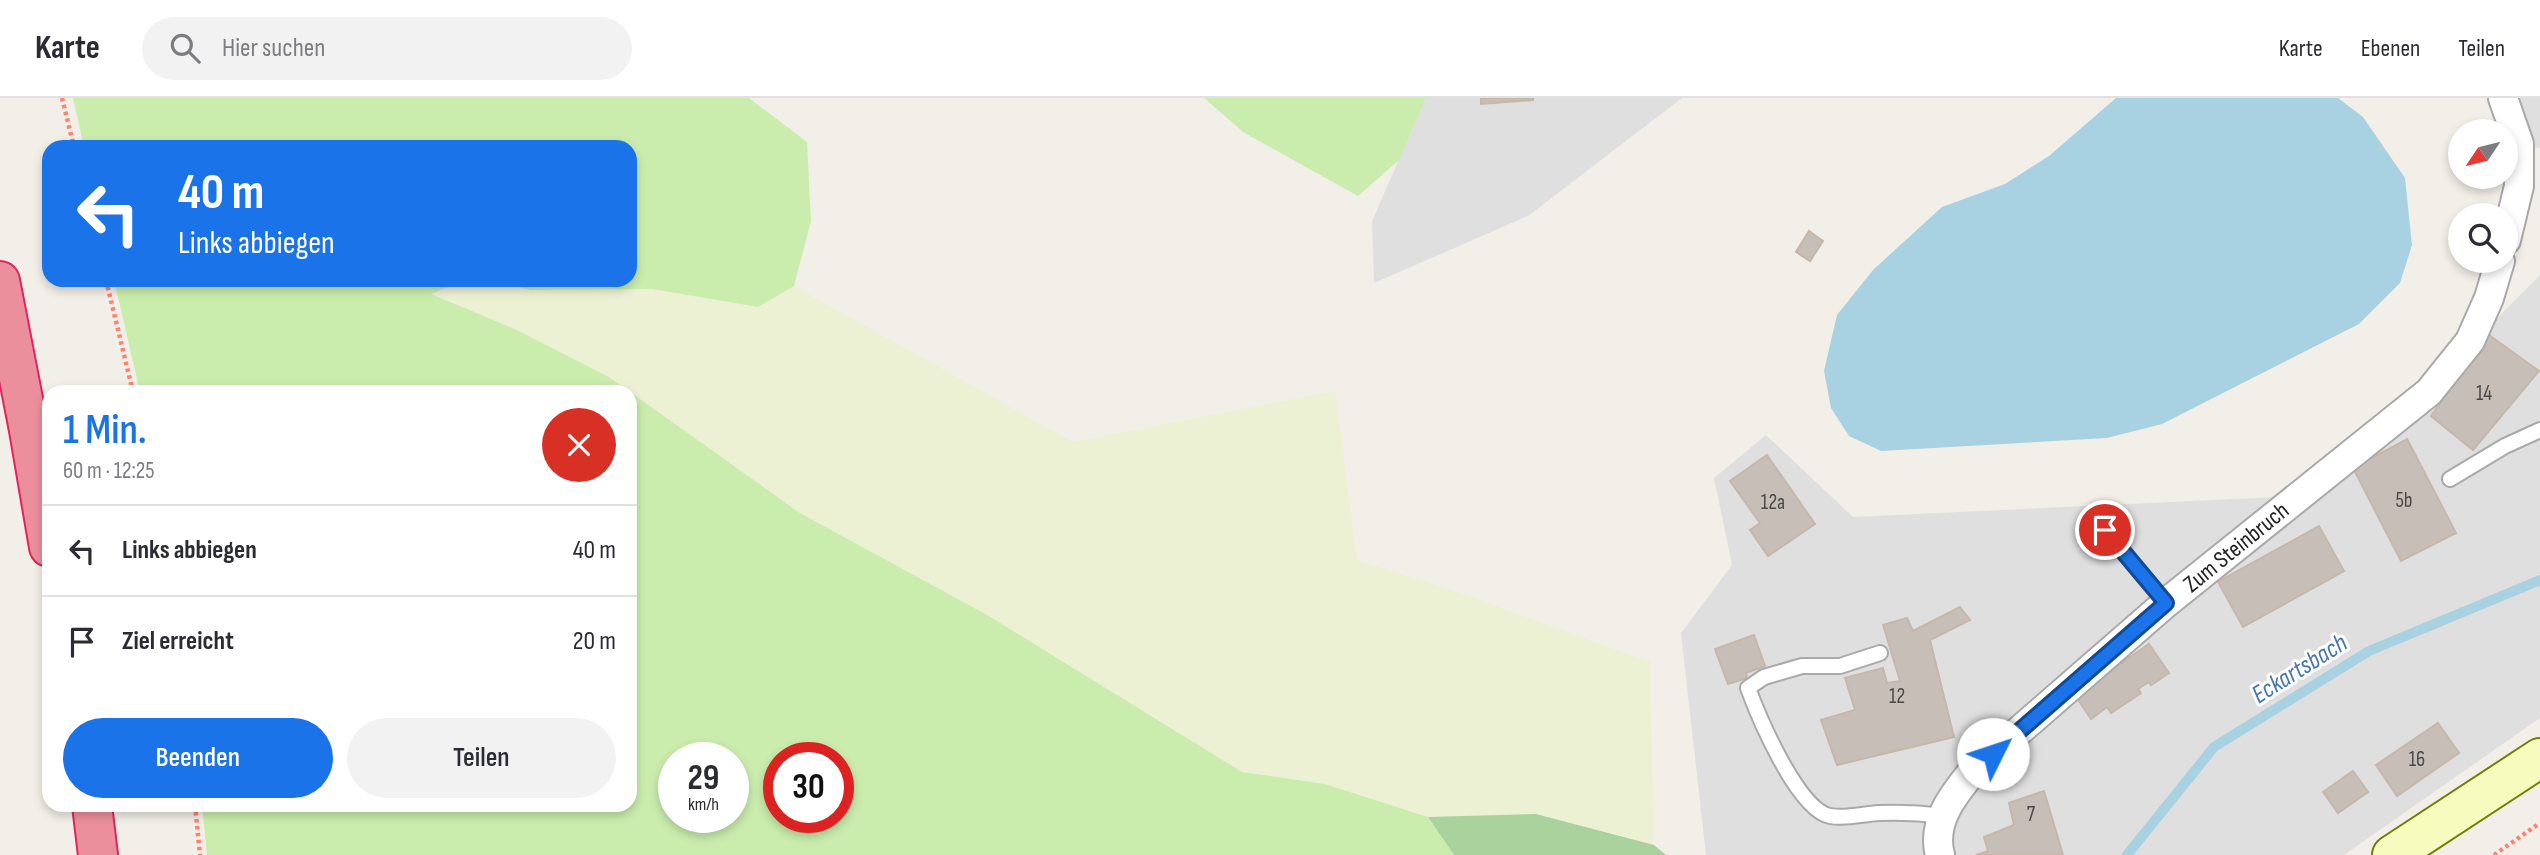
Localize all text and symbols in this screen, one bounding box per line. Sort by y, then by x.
search box [142,17,632,80]
text: Karte [35,28,100,68]
icon: search [166,29,204,67]
text: Hier suchen [222,33,325,64]
text: Karte [2279,34,2323,63]
text: Ebenen [2361,34,2420,63]
text: Teilen [2458,34,2505,63]
north arrow [2448,119,2518,189]
map controls [2448,119,2518,273]
text: 40 m [178,164,264,223]
icon: left [63,168,154,259]
button: search [2448,203,2518,273]
text: Links abbiegen [178,224,335,263]
house number: 14 [2476,381,2492,406]
text: 1 Min. [63,405,147,456]
button: close [542,408,616,482]
text: 60 m · 12:25 [63,457,154,485]
house number: 5b [2395,488,2413,513]
house number: 12a [1761,490,1785,515]
street label: Zum Steinbruch [2178,496,2295,599]
pin [2075,500,2135,560]
icon: arrive [2086,511,2124,549]
icon: left [63,532,101,570]
text: Links abbiegen [122,535,257,566]
text: 40 m [573,535,616,566]
icon: arrive [63,623,101,661]
text: Ziel erreicht [122,626,234,657]
text: 20 m [573,626,616,657]
water label: Eckartsbach [2246,628,2353,711]
house number: 12 [1889,684,1905,709]
position arrow [1956,717,2030,791]
button: Beenden [63,718,333,798]
button: Teilen [347,718,616,798]
speed limit sign: 30 [763,742,854,833]
house number: 16 [2409,747,2425,772]
text: 29 [688,757,719,800]
text: km/h [688,794,719,815]
house number: 7 [2027,802,2036,827]

